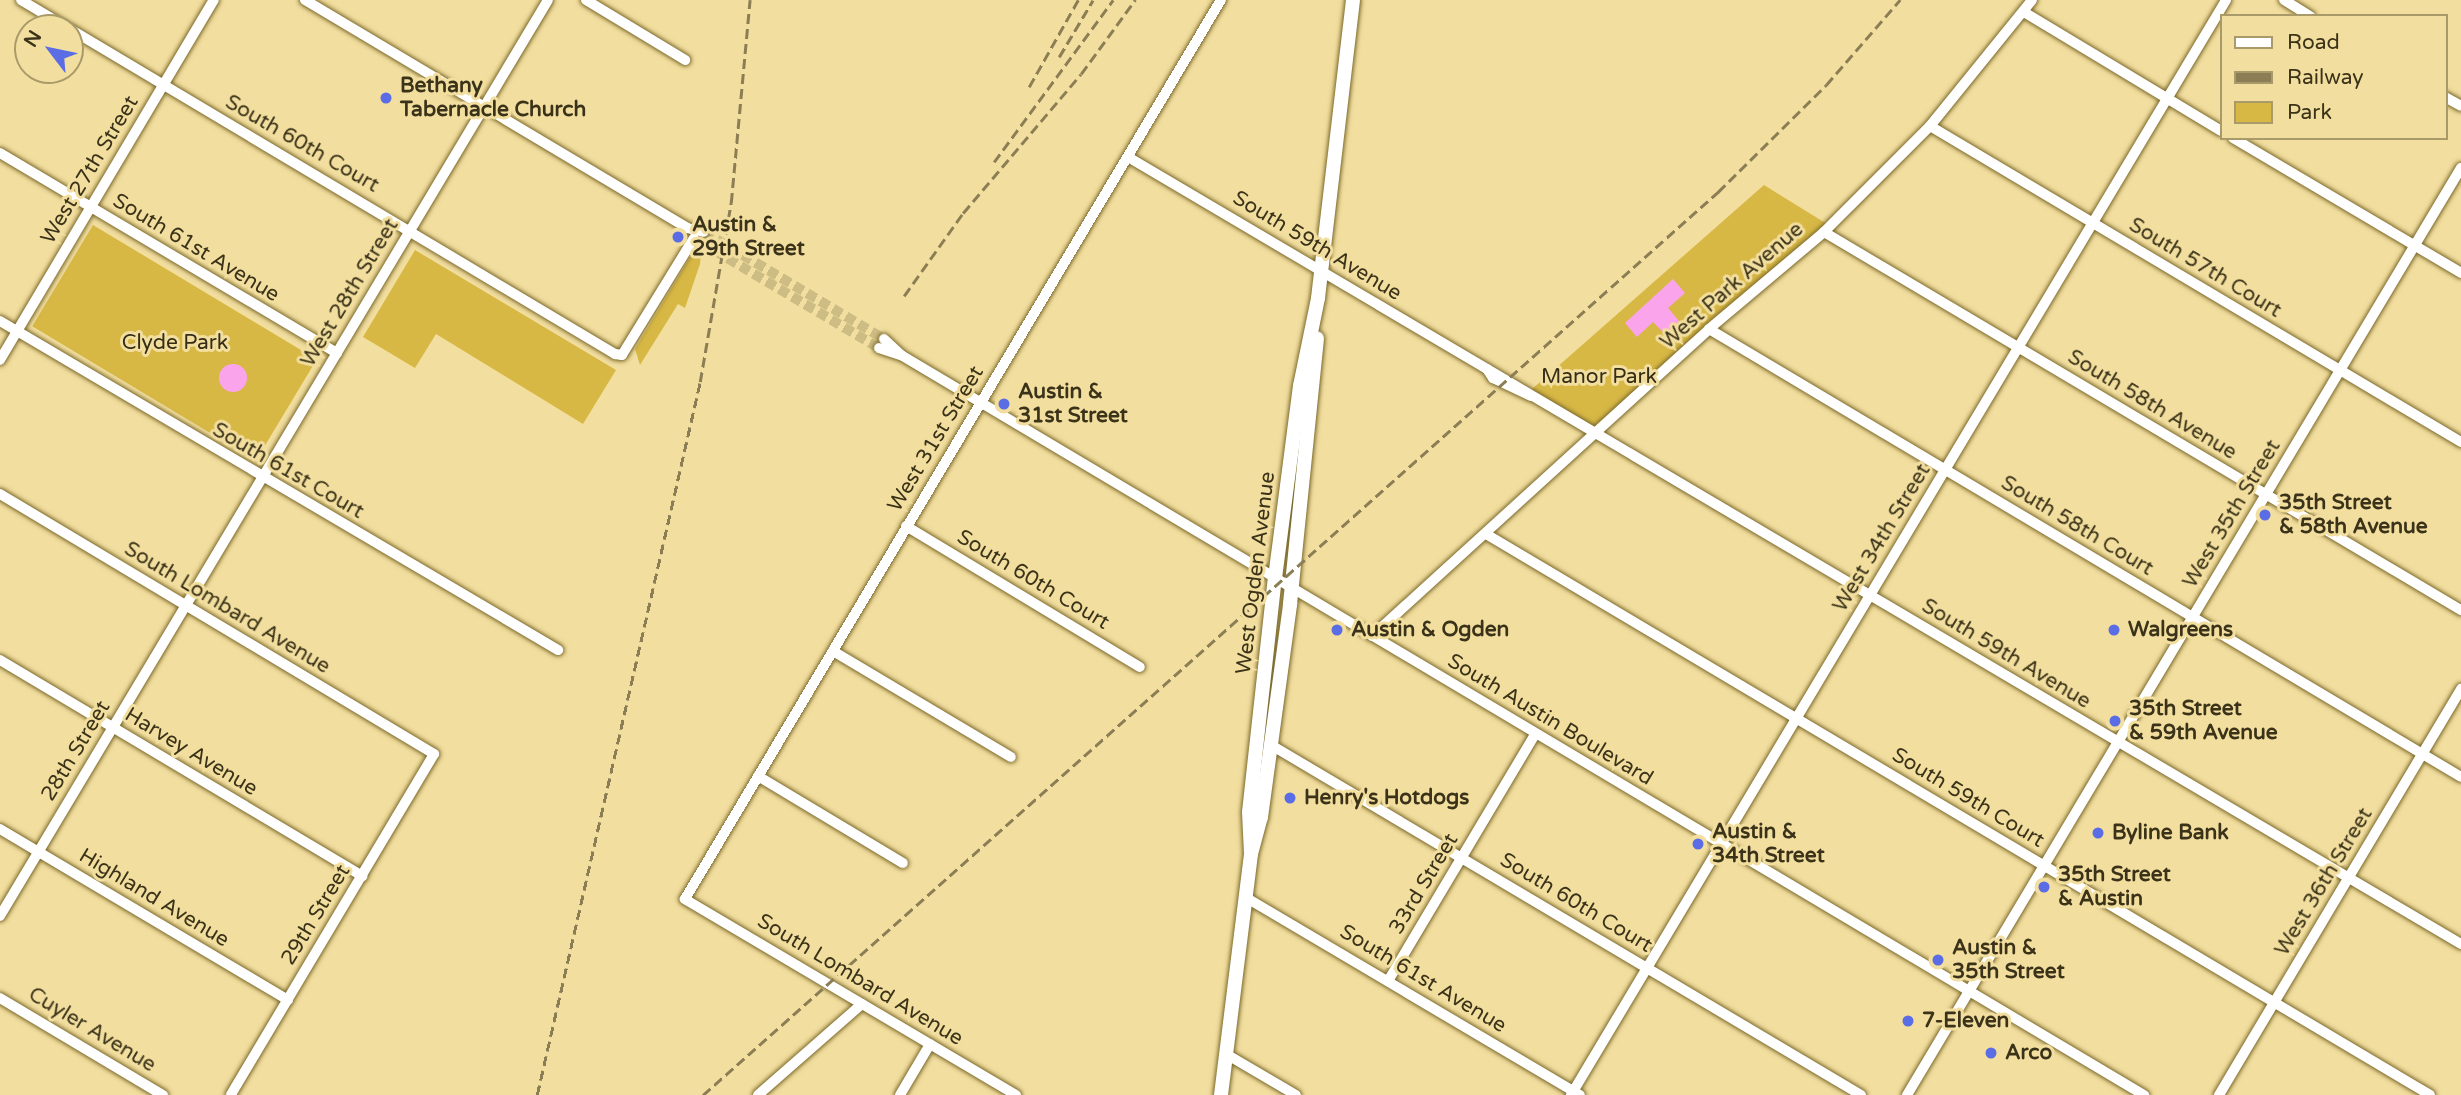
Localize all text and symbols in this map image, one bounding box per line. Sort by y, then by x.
north arrow [14,14,84,84]
legend [2220,14,2447,140]
text: N [20,27,46,51]
text: Road [2287,30,2340,55]
text: Railway [2287,65,2364,90]
place label: Bethany Tabernacle Church [400,73,586,123]
street label: South 60th Court [221,90,383,198]
marker: Bethany Tabernacle Church [378,90,394,106]
street label: West 27th Street [36,91,144,249]
text: Park [2287,100,2332,125]
street label: South 59th Avenue [1228,186,1406,306]
street label: South 61st Avenue [108,188,284,308]
place label: Austin & 29th Street [692,212,805,262]
street label: South 57th Court [2124,213,2286,323]
street label: West 28th Street [296,214,404,372]
street label: West Park Avenue [1655,217,1809,355]
marker: Austin & 29th Street [670,229,686,245]
park label: Clyde Park [122,330,228,356]
street label: South 58th Avenue [2063,345,2241,465]
street label: West 31st Street [883,362,989,516]
park label: Manor Park [1541,364,1657,390]
place label: Austin & 31st Street [1018,379,1128,429]
marker: Austin & 31st Street [996,396,1012,412]
street label: South 61st Court [208,417,368,525]
street label: West 35th Street [2178,435,2286,593]
street label: West 34th Street [1828,459,1936,617]
street label: West Ogden Avenue [1231,470,1281,676]
street label: South 58th Court [1996,471,2158,581]
place label: 35th Street & 58th Avenue [2279,490,2428,540]
marker: 35th Street & 58th Avenue [2257,507,2273,523]
street label: South 60th Court [952,525,1114,635]
street label: South Lombard Avenue [120,537,334,679]
street label: South 59th Avenue [1917,594,2095,714]
place label: Austin & Ogden [1351,617,1509,643]
place label: Walgreens [2128,617,2233,643]
marker: Austin & Ogden [1329,622,1345,638]
marker: Walgreens [2106,622,2122,638]
street label: South Austin Boulevard [1443,649,1657,791]
street label: 28th Street [36,696,116,806]
place label: 35th Street & 59th Avenue [2129,696,2278,746]
street label: Harvey Avenue [120,702,262,802]
marker: 35th Street & 59th Avenue [2107,713,2123,729]
street label: South 59th Court [1887,743,2049,853]
place label: Henry's Hotdogs [1304,785,1469,811]
marker: Henry's Hotdogs [1282,790,1298,806]
street label: West 36th Street [2270,803,2378,961]
place label: Austin & 34th Street [1712,819,1825,869]
place label: Byline Bank [2112,820,2229,846]
marker: Byline Bank [2090,825,2106,841]
street label: 33rd Street [1384,829,1464,939]
marker: Austin & 34th Street [1690,836,1706,852]
street label: Highland Avenue [74,843,234,953]
street label: South 60th Court [1495,848,1657,958]
street label: 29th Street [276,860,356,970]
place label: 35th Street & Austin [2058,862,2171,912]
marker: 35th Street & Austin [2036,879,2052,895]
street label: South Lombard Avenue [753,909,967,1051]
street label: South 61st Avenue [1335,919,1511,1039]
place label: Austin & 35th Street [1952,935,2065,985]
marker: Austin & 35th Street [1930,952,1946,968]
street label: Cuyler Avenue [24,982,160,1078]
place label: 7-Eleven [1922,1008,2009,1034]
marker: 7-Eleven [1900,1013,1916,1029]
place label: Arco [2005,1040,2052,1066]
marker: Arco [1983,1045,1999,1061]

